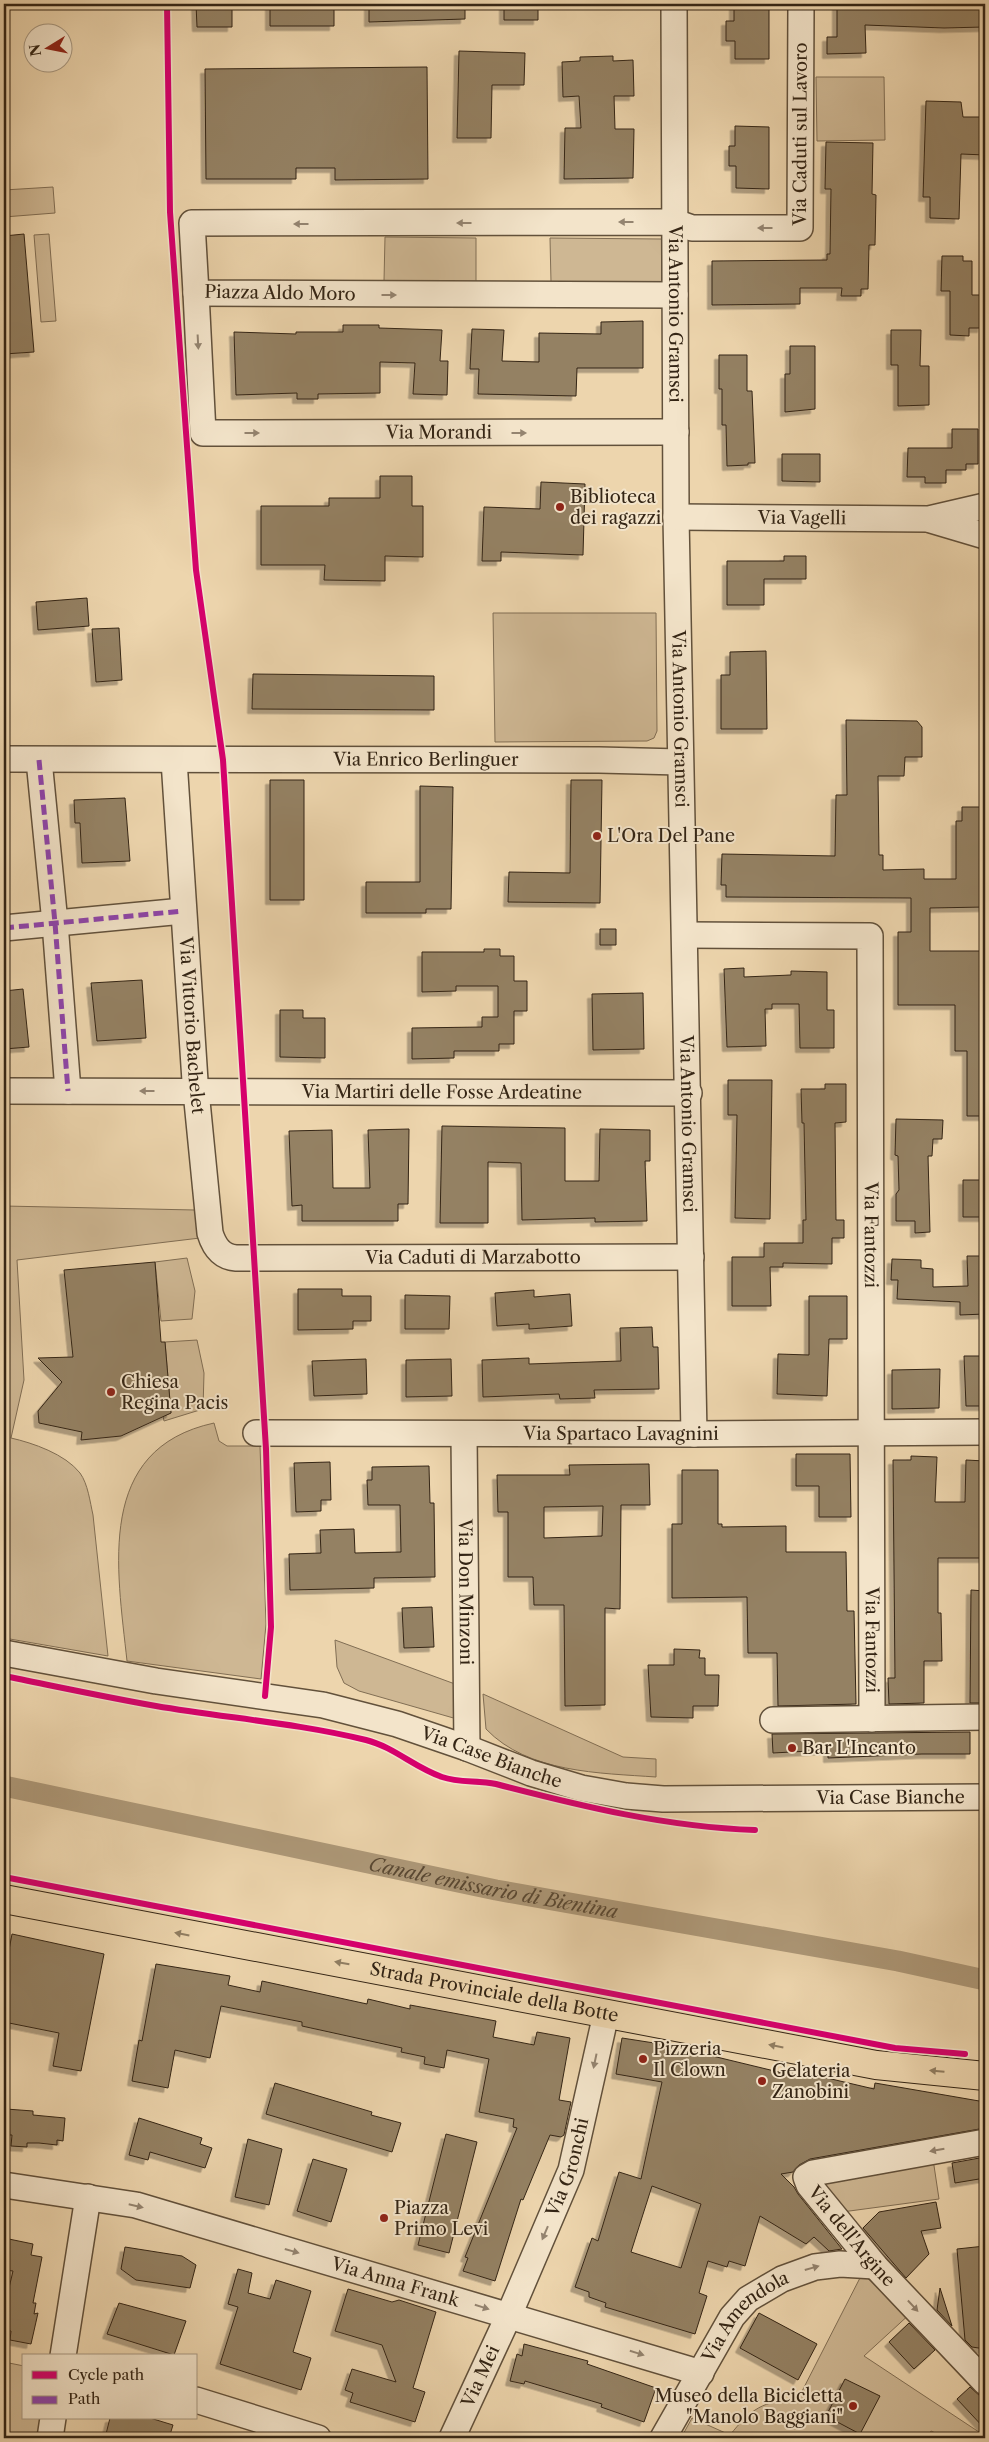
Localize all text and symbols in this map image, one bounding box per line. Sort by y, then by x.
north arrow [22,22,72,72]
street label: Via Caduti sul Lavoro [789,42,812,227]
text: N [25,43,45,58]
one-way arrow [618,218,634,226]
one-way arrow [456,219,472,227]
one-way arrow [293,220,309,228]
street label: Via Antonio Gramsci [664,224,687,403]
one-way arrow [757,224,773,232]
street label: Piazza Aldo Moro [204,281,356,305]
one-way arrow [382,291,398,299]
one-way arrow [194,334,202,350]
street label: Via Morandi [385,421,492,444]
one-way arrow [244,429,260,437]
one-way arrow [512,429,528,437]
place label: Biblioteca dei ragazzi [570,486,662,529]
marker: Biblioteca dei ragazzi [554,501,566,513]
street label: Via Vagelli [757,507,847,529]
street label: Via Antonio Gramsci [667,629,693,808]
street label: Via Enrico Berlinguer [332,749,519,771]
place label: L'Ora Del Pane [607,825,735,847]
marker: L'Ora Del Pane [591,830,603,842]
street label: Via Vittorio Bachelet [175,935,209,1116]
street label: Via Antonio Gramsci [675,1034,701,1213]
street label: Via Martiri delle Fosse Ardeatine [301,1081,582,1104]
one-way arrow [139,1087,155,1095]
street label: Via Fantozzi [860,1181,882,1288]
street label: Via Caduti di Marzabotto [364,1246,581,1269]
place label: Chiesa Regina Pacis [121,1371,228,1414]
marker: Chiesa Regina Pacis [105,1386,117,1398]
street label: Via Spartaco Lavagnini [522,1423,719,1445]
street label: Via Don Minzoni [454,1518,477,1666]
street label: Via Fantozzi [861,1586,883,1693]
street label: Via Case Bianche [417,1722,565,1793]
place label: Bar L'Incanto [802,1737,916,1759]
marker: Bar L'Incanto [786,1742,798,1754]
street label: Via Case Bianche [815,1786,965,1809]
water label: Canale emissario di Bientina [367,1852,620,1923]
one-way arrow [173,1929,189,1937]
street label: Strada Provinciale della Botte [368,1958,620,2027]
one-way arrow [333,1959,349,1967]
place label: Pizzeria Il Clown [653,2038,726,2081]
one-way arrow [768,2041,784,2049]
marker: Pizzeria Il Clown [637,2053,649,2065]
one-way arrow [591,2054,599,2069]
place label: Gelateria Zanobini [772,2060,851,2103]
one-way arrow [928,2067,944,2075]
marker: Gelateria Zanobini [756,2075,768,2087]
street label: Via Gronchi [541,2115,593,2221]
one-way arrow [929,2147,945,2155]
street label: Via dell'Argine [803,2181,900,2291]
place label: Piazza Primo Levi [394,2197,489,2240]
one-way arrow [129,2202,144,2210]
marker: Piazza Primo Levi [378,2212,390,2224]
one-way arrow [540,2226,548,2240]
one-way arrow [285,2247,300,2255]
street label: Via Anna Frank [328,2252,463,2312]
one-way arrow [804,2264,819,2272]
street label: Via Amendola [697,2266,792,2367]
one-way arrow [907,2300,919,2312]
one-way arrow [474,2303,489,2311]
street label: Via Mei [456,2341,505,2412]
one-way arrow [630,2350,645,2358]
legend [22,2354,198,2420]
text: Cycle path [68,2365,145,2384]
place label: Museo della Bicicletta "Manolo Baggiani" [654,2385,843,2428]
text: Path [68,2389,101,2408]
marker: Museo della Bicicletta "Manolo Baggiani" [847,2400,859,2412]

